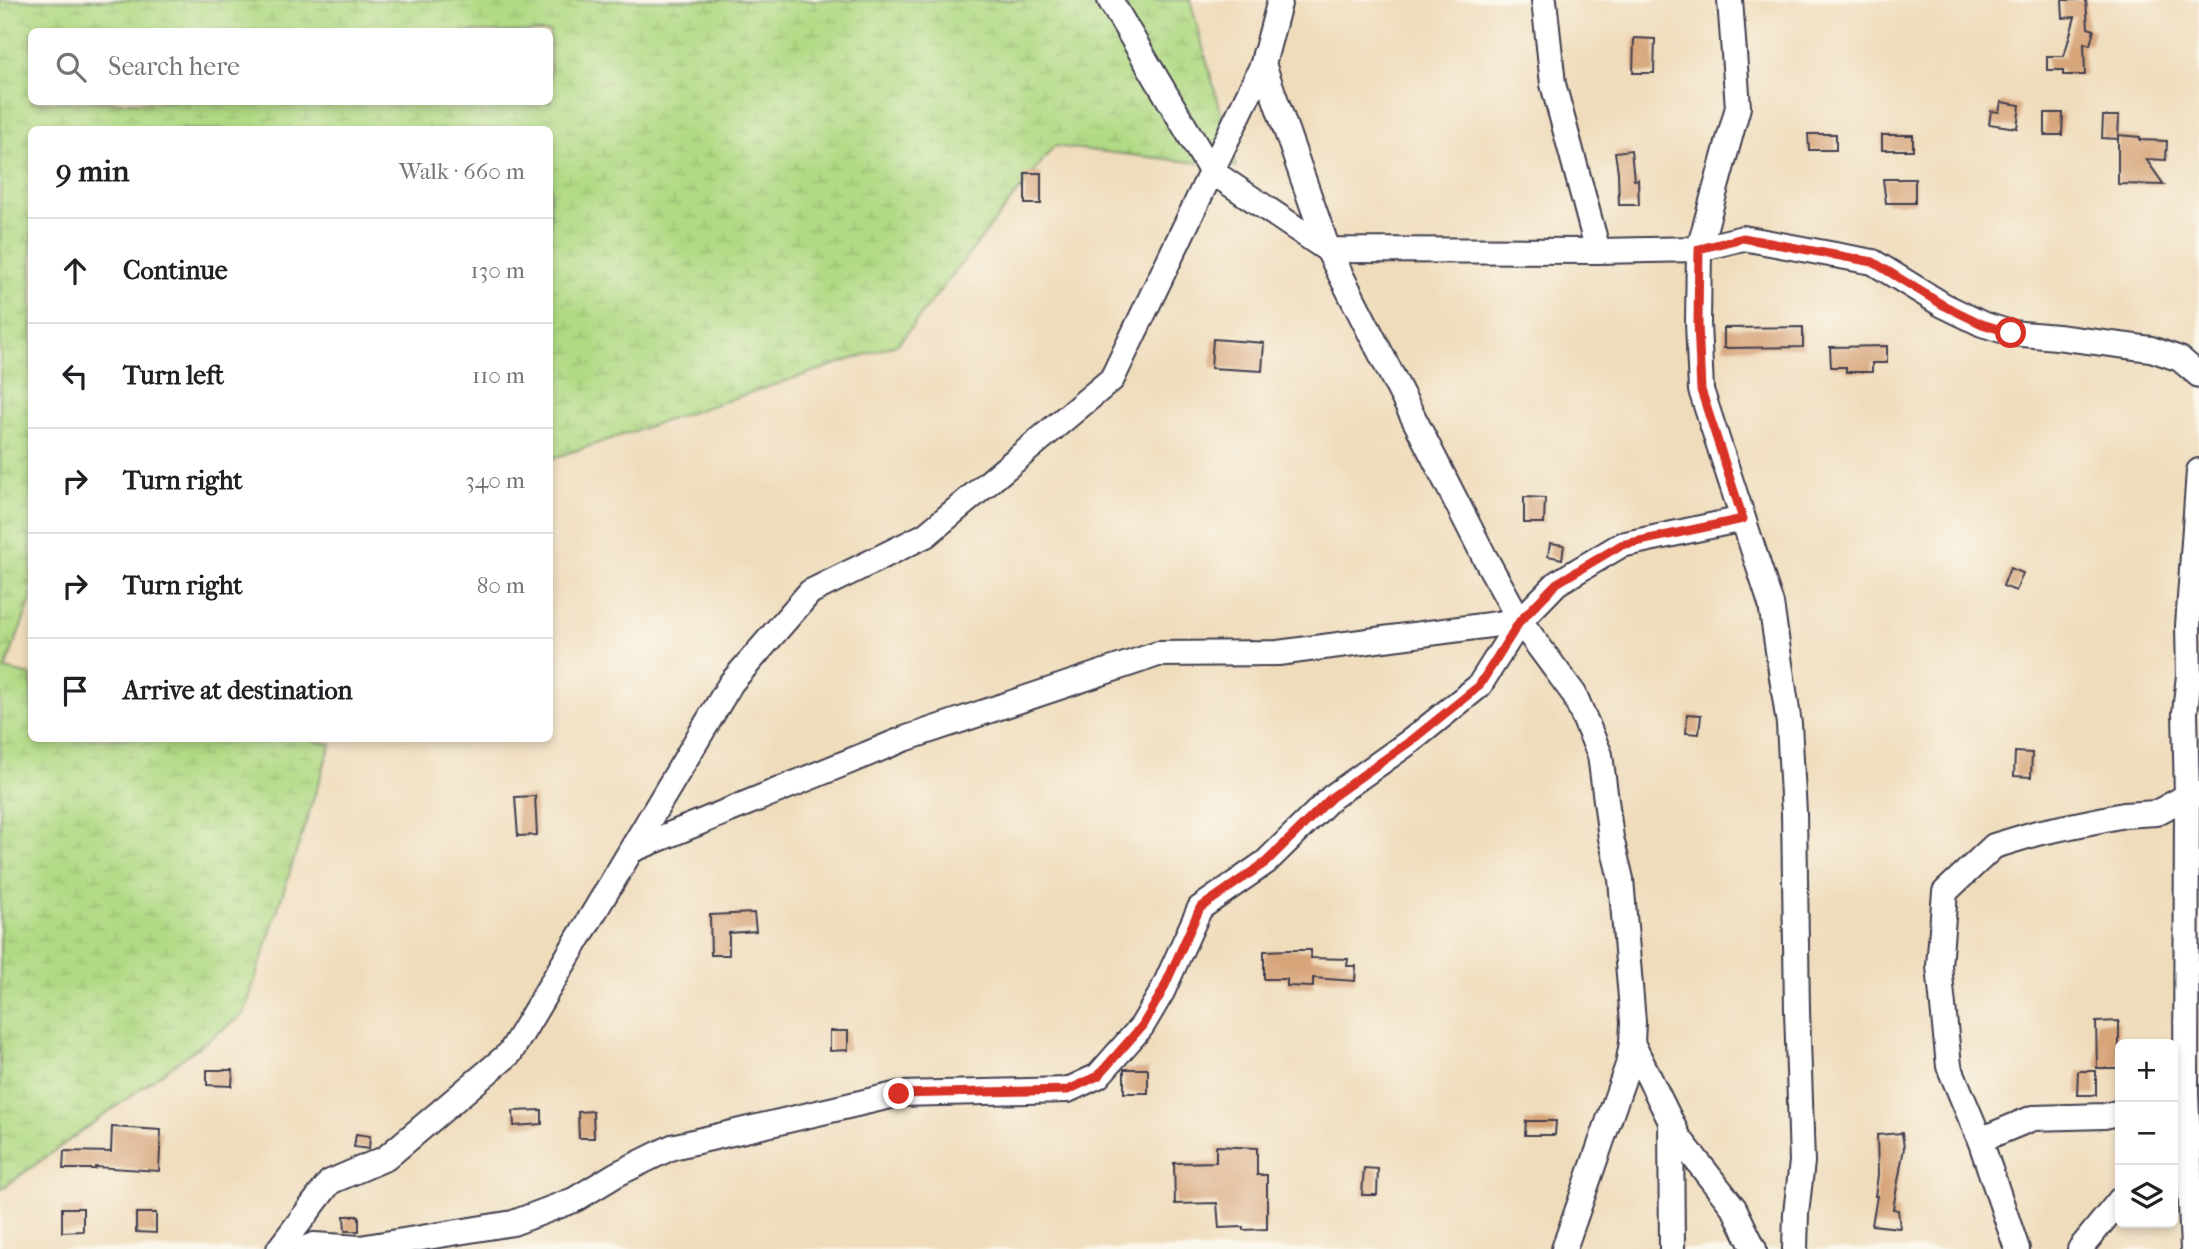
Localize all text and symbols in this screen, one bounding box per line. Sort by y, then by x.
search box [28,28,553,105]
icon: search [52,48,90,86]
text: Search here [108,51,240,82]
text: 9 min [56,154,129,189]
text: Walk · 660 m [399,158,525,185]
icon: ahead [56,252,94,290]
text: Continue [123,255,228,286]
text: 130 m [471,257,525,284]
route start [1995,317,2026,348]
icon: left [56,357,94,395]
text: Turn left [123,360,224,391]
text: 110 m [472,362,525,389]
icon: right [56,462,94,500]
text: Turn right [123,465,243,496]
text: 340 m [465,467,525,494]
icon: right [56,567,94,605]
text: Turn right [123,570,243,601]
text: 80 m [477,572,525,599]
icon: arrive [56,672,94,710]
text: Arrive at destination [123,675,353,706]
map controls [2115,1039,2178,1228]
button: + [2115,1039,2178,1102]
route end [883,1078,914,1109]
button: − [2115,1102,2178,1165]
button: layers [2115,1165,2178,1228]

